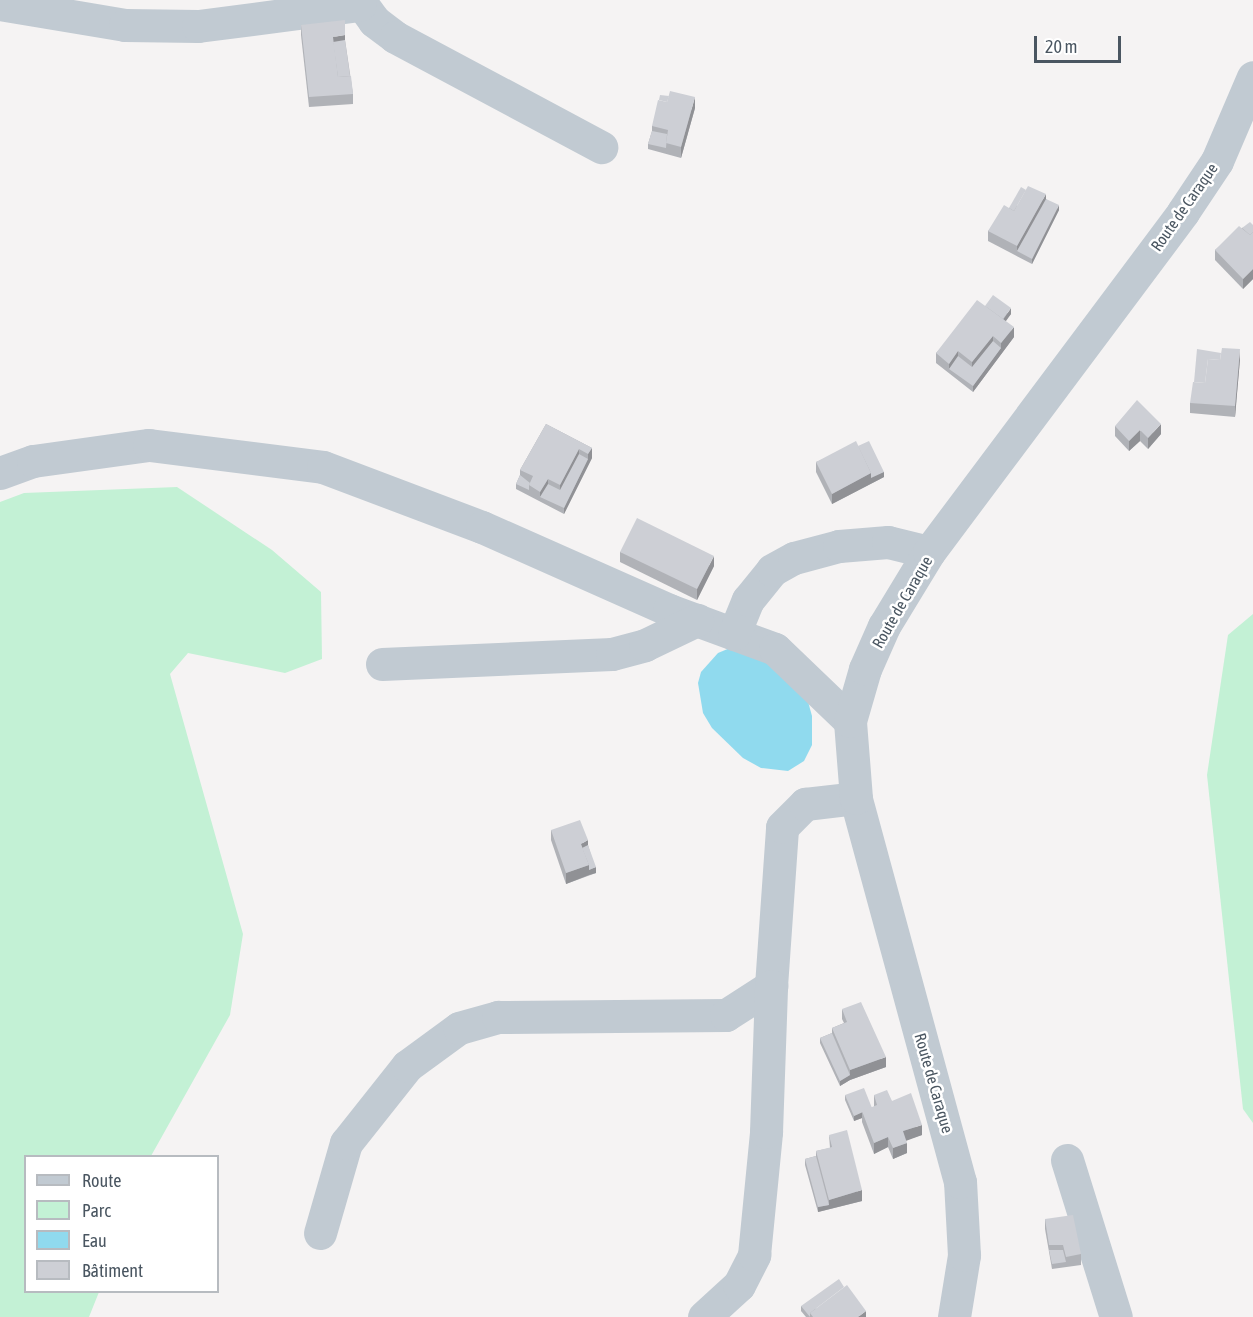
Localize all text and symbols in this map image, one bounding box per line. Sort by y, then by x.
scale bar [1037,24,1124,62]
text: 20 m [1045,36,1077,57]
street label: Route de Caraque [1147,159,1221,255]
street label: Route de Caraque [868,552,936,652]
street label: Route de Caraque [911,1031,957,1135]
legend [24,1155,219,1293]
text: Route [82,1170,121,1191]
text: Parc [82,1200,111,1221]
text: Eau [82,1230,107,1251]
text: Bâtiment [82,1260,143,1281]

